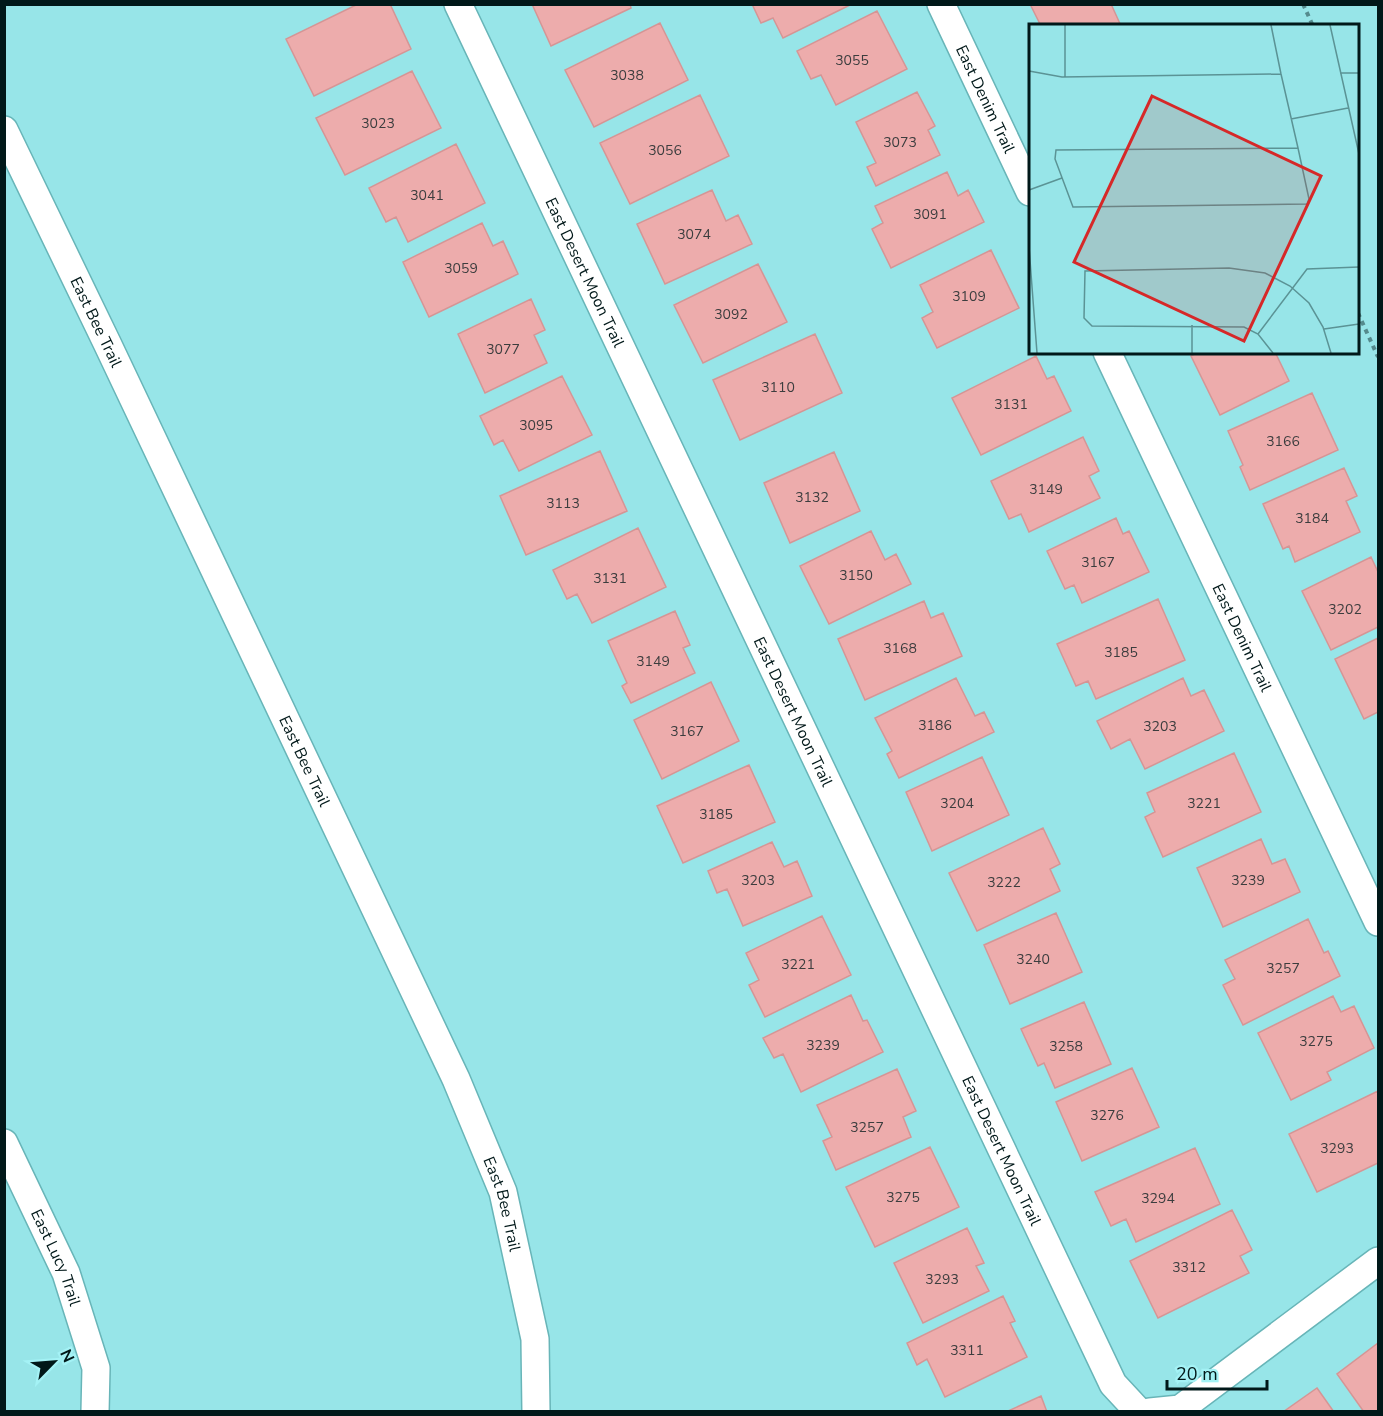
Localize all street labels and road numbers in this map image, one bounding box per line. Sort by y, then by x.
street label: East Denim Trail [950,42,1020,157]
street label: East Desert Moon Trail [539,194,630,351]
street label: East Bee Trail [65,273,127,371]
street label: East Denim Trail [1207,580,1277,696]
street label: East Desert Moon Trail [748,633,838,791]
street label: East Bee Trail [273,712,335,810]
street label: East Desert Moon Trail [956,1072,1046,1230]
street label: East Bee Trail [477,1153,526,1254]
street label: East Lucy Trail [25,1206,86,1309]

